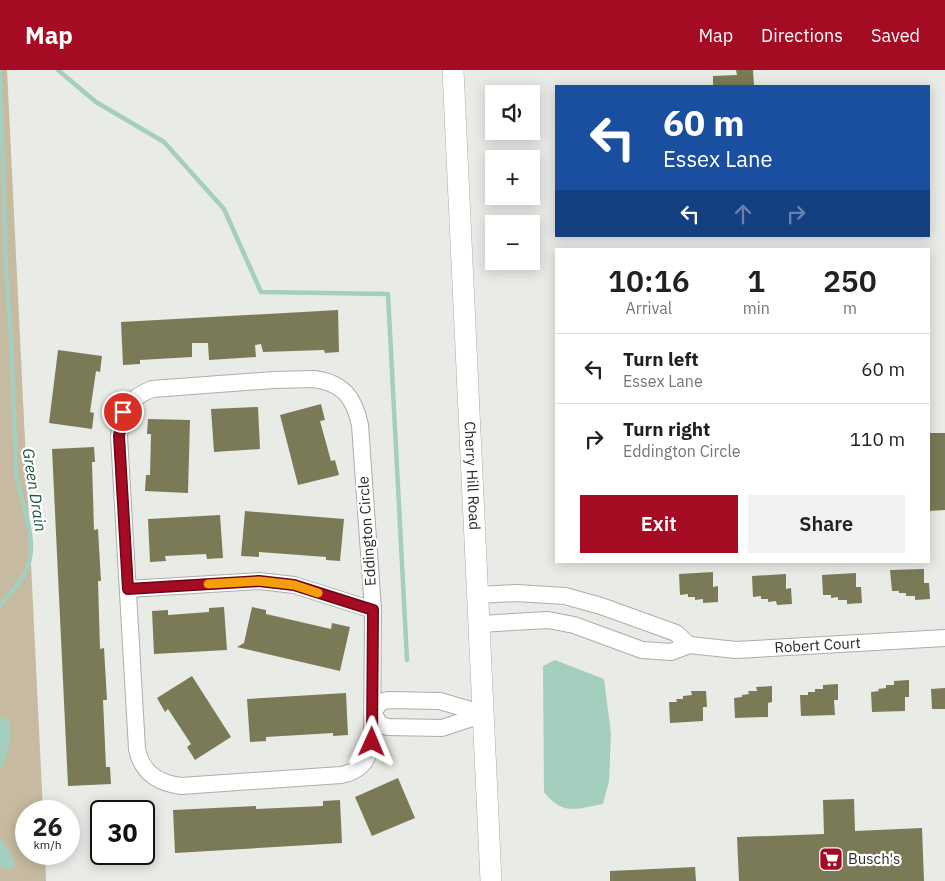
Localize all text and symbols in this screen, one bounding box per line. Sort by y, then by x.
text: Map [25,19,73,51]
text: Map [698,24,733,47]
text: Directions [761,24,843,47]
text: Saved [871,24,920,47]
map controls [485,85,540,270]
button: sound [485,85,540,140]
text: 60 m [663,100,745,146]
icon: left [580,105,645,170]
text: Essex Lane [663,144,773,173]
button: + [485,150,540,205]
icon: left [676,200,704,228]
icon: ahead [729,200,757,228]
icon: right [782,200,810,228]
button: − [485,215,540,270]
text: 10:16 [608,261,690,300]
text: 1 [747,261,765,300]
text: 250 [823,261,877,300]
text: Arrival [626,298,672,318]
text: min [743,298,770,318]
text: m [843,298,857,318]
text: Turn left [623,347,699,371]
icon: left [580,355,608,383]
text: 60 m [861,357,905,381]
text: Essex Lane [623,371,703,391]
pin [102,391,144,433]
icon: arrive [109,398,137,426]
text: Turn right [623,417,710,441]
street label: Cherry Hill Road [460,421,485,530]
icon: right [580,425,608,453]
text: 110 m [850,427,905,451]
text: Eddington Circle [623,441,741,461]
water label: Green Drain [19,447,51,533]
street label: Eddington Circle [353,475,380,587]
button: Exit [580,495,738,553]
button: Share [748,495,905,553]
street label: Robert Court [774,633,861,657]
position arrow [345,715,397,767]
speed limit sign: 30 [90,800,155,865]
text: 26 [32,810,63,843]
text: km/h [33,837,62,852]
supermarket icon: Busch's [818,846,844,872]
place label: Busch's [848,849,900,868]

